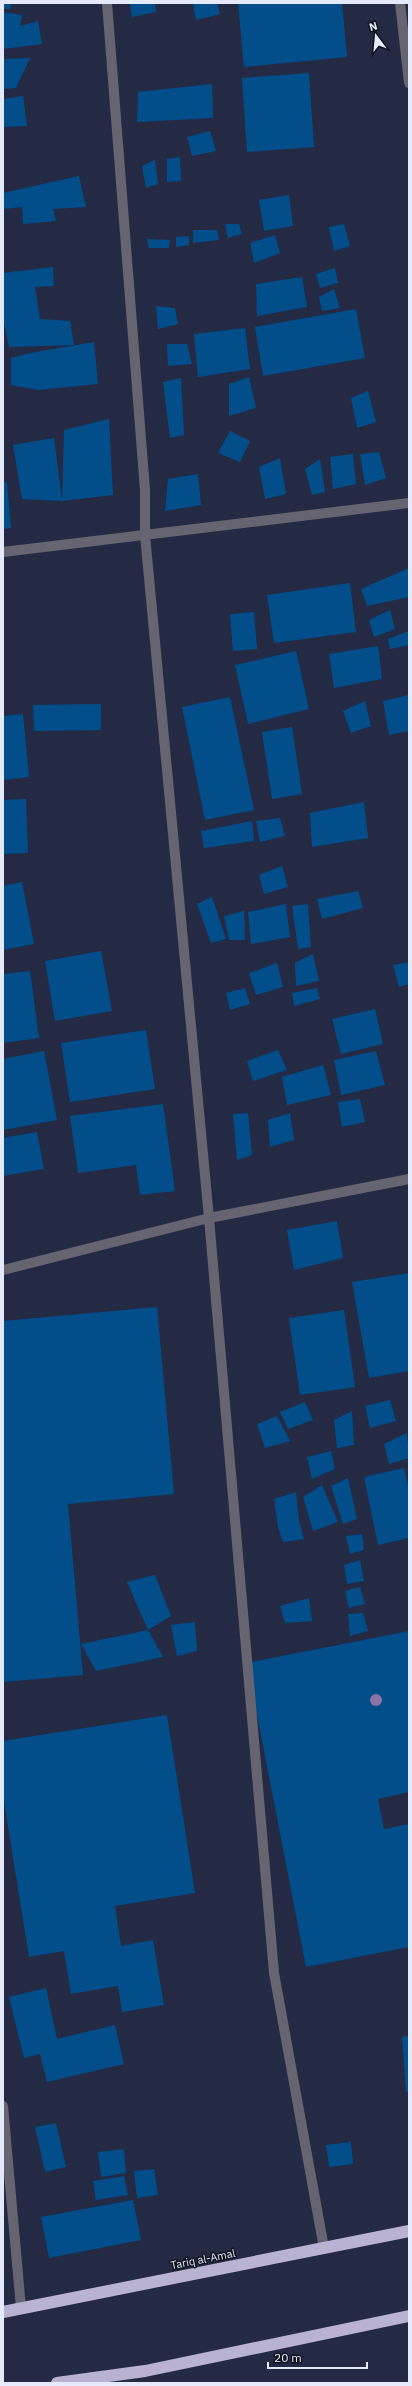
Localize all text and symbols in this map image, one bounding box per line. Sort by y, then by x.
north arrow [356,16,396,56]
text: N [367,19,379,34]
street label: Tariq al-Amal [169,2246,237,2272]
scale bar [268,2344,367,2370]
text: 20 m [274,2350,302,2365]

